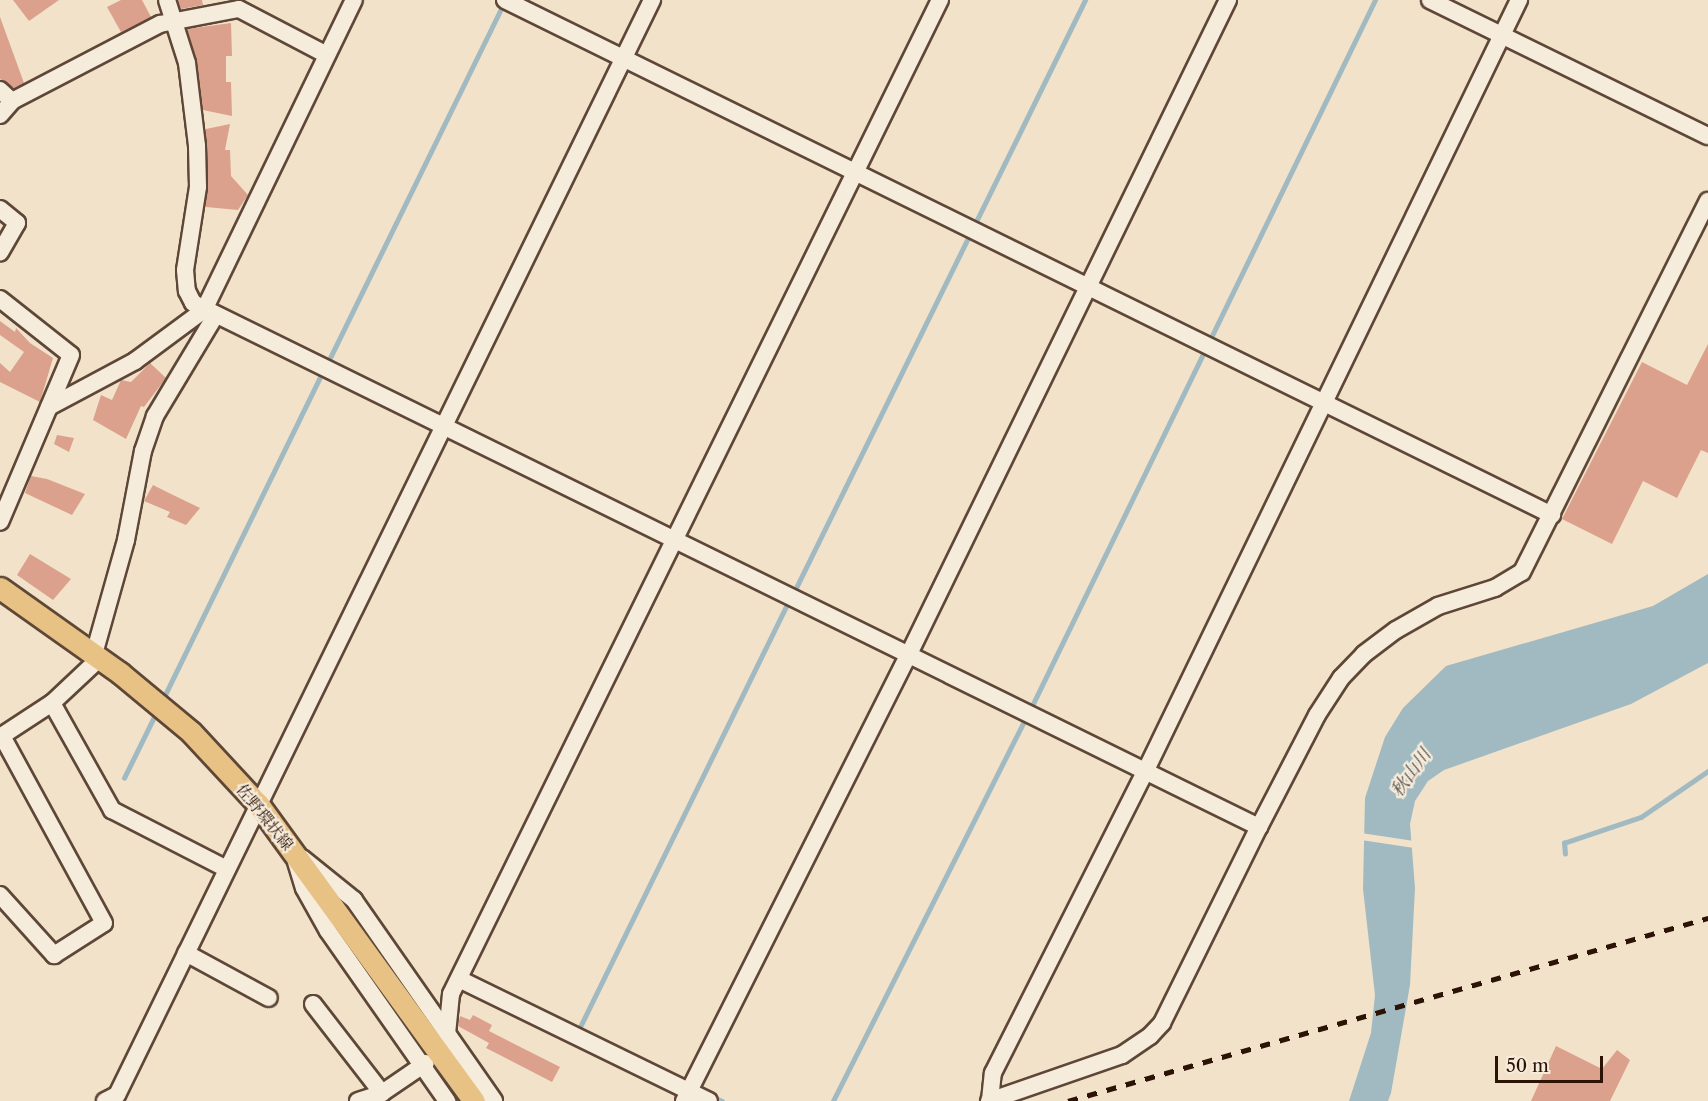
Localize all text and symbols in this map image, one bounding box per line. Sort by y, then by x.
water label: 秋山川 [1386,745,1436,801]
street label: 佐野環状線 [232,780,298,854]
scale bar [1498,1044,1606,1082]
text: 50 m [1506,1055,1549,1077]

